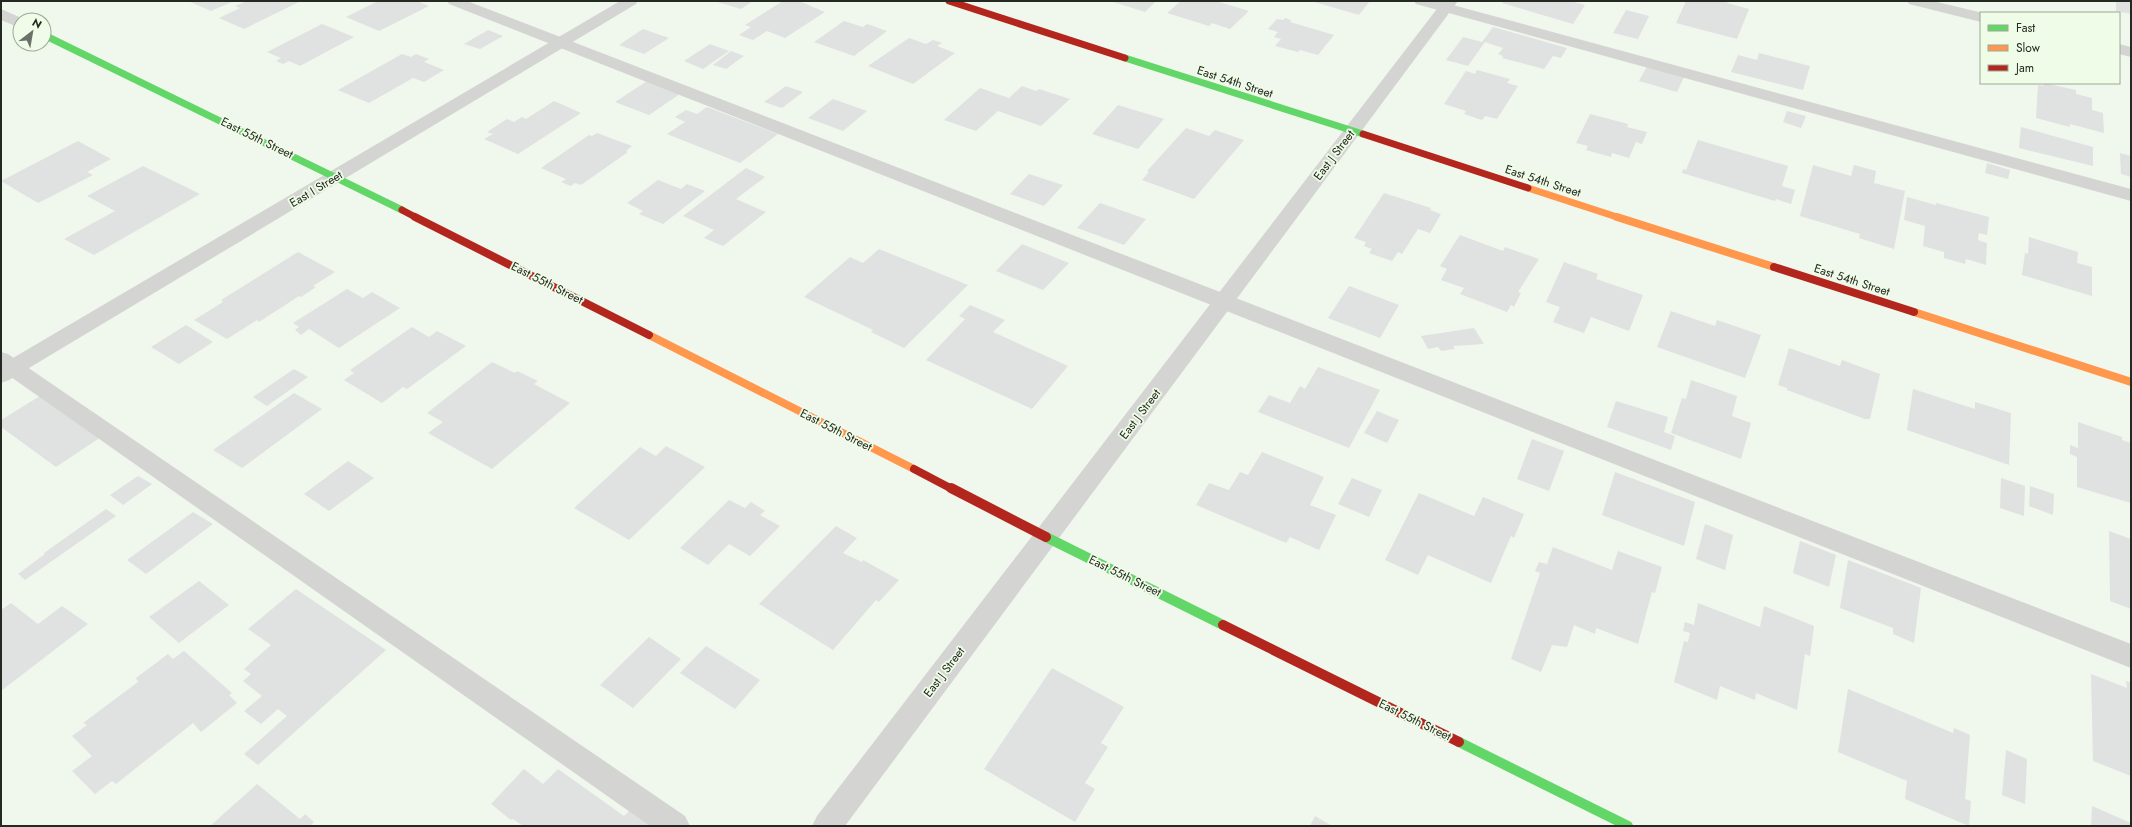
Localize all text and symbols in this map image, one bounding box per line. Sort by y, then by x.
north arrow [12,12,52,52]
legend [1980,12,2120,84]
text: N [29,14,45,33]
text: Fast [2016,19,2035,37]
text: Slow [2016,39,2041,57]
text: Jam [2014,59,2034,77]
street label: East 54th Street [1195,61,1275,103]
street label: East 55th Street [218,113,296,163]
street label: East J Street [1309,126,1359,184]
street label: East 54th Street [1503,160,1583,202]
street label: East I Street [286,166,346,212]
street label: East 55th Street [508,257,586,309]
street label: East 54th Street [1812,259,1892,301]
street label: East J Street [1115,385,1165,443]
street label: East 55th Street [797,404,875,456]
street label: East 55th Street [1086,551,1164,601]
street label: East J Street [919,643,969,701]
street label: East 55th Street [1376,695,1454,745]

